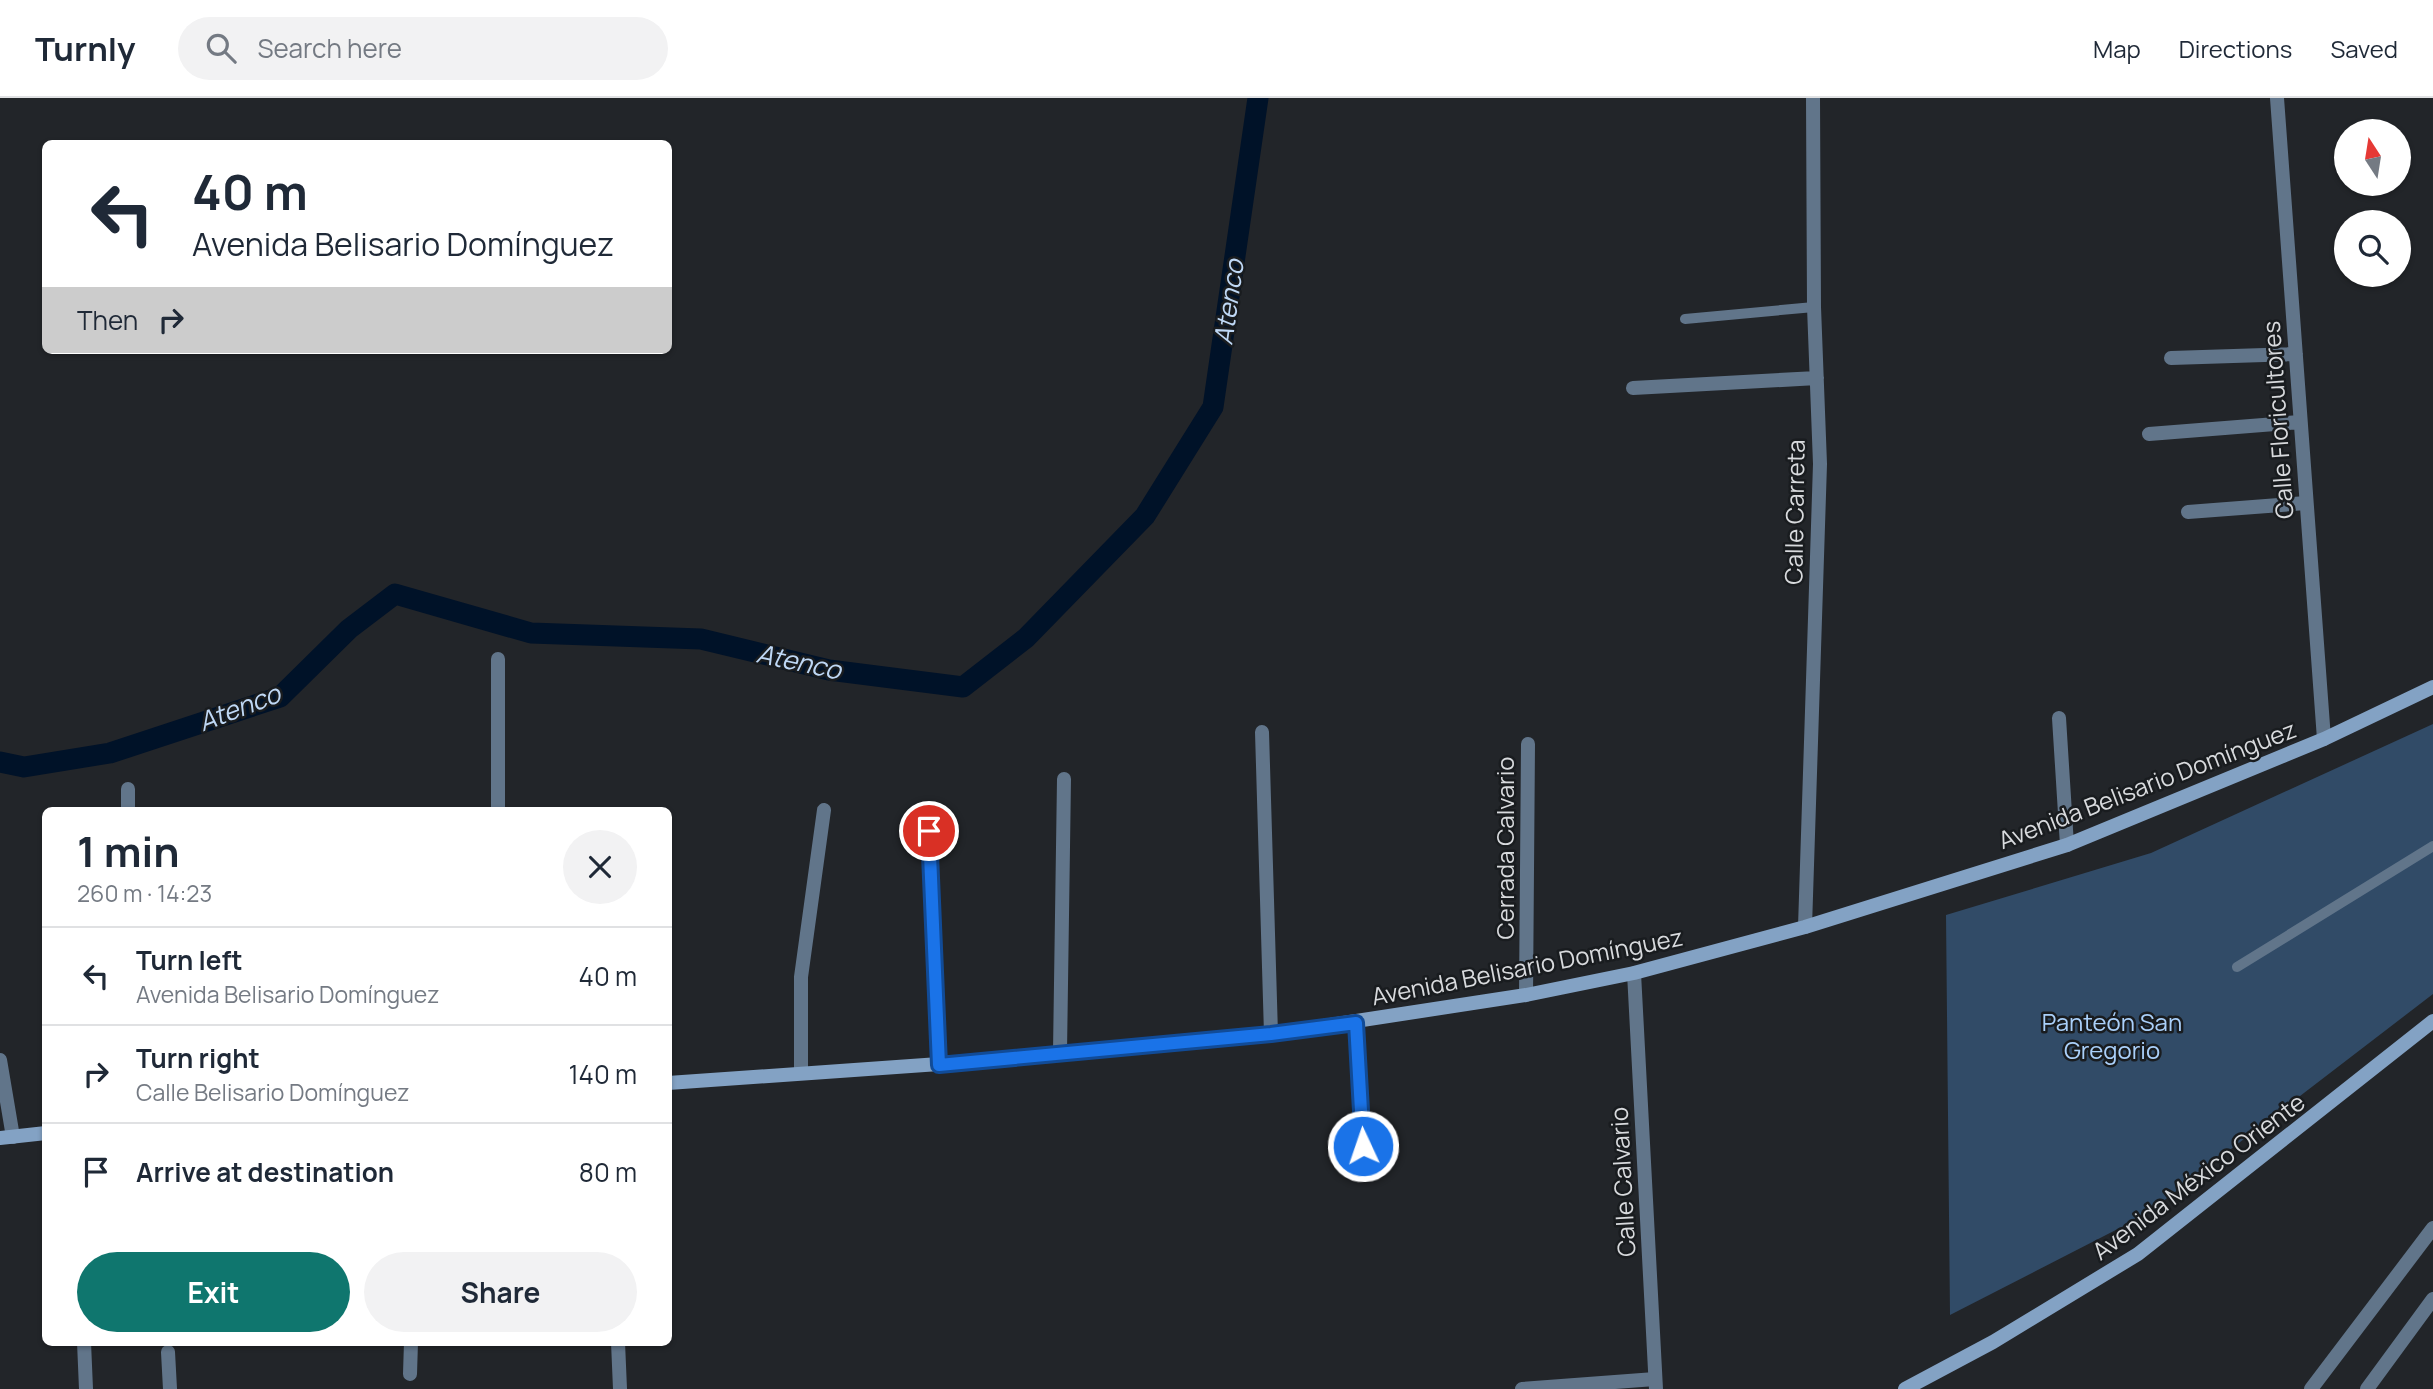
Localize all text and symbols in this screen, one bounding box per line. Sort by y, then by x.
search box [178,17,668,80]
text: Turnly [35,26,136,71]
icon: search [202,29,240,67]
text: Search here [258,30,402,66]
text: Map [2093,32,2141,65]
text: Directions [2179,32,2292,65]
text: Saved [2330,32,2398,65]
north arrow [2334,119,2412,196]
map controls [2334,119,2411,287]
text: 40 m [192,158,308,225]
icon: left [77,168,168,259]
button: search [2334,210,2411,287]
text: Avenida Belisario Domínguez [192,222,614,266]
water label: Atenco [1204,256,1252,347]
icon: right [152,301,190,339]
text: Then [77,302,138,338]
street label: Calle Floricultores [2254,320,2300,520]
street label: Calle Carreta [1776,439,1812,585]
water label: Atenco [753,635,846,688]
water label: Atenco [193,674,287,739]
street label: Avenida Belisario Domínguez [1993,712,2301,856]
street label: Cerrada Calvario [1488,756,1521,940]
pin [899,801,959,861]
icon: arrive [910,812,948,850]
text: 1 min [77,822,180,880]
button: close [563,830,637,904]
text: 260 m · 14:23 [77,877,212,909]
street label: Avenida Belisario Domínguez [1368,920,1686,1012]
text: Turn left [136,942,243,978]
icon: left [77,957,115,995]
text: 40 m [579,958,637,994]
text: Avenida Belisario Domínguez [136,978,440,1010]
park label: Panteón San Gregorio [2042,1005,2182,1066]
text: Turn right [136,1040,260,1076]
icon: right [77,1055,115,1093]
text: 140 m [568,1056,637,1092]
text: Calle Belisario Domínguez [136,1076,410,1108]
street label: Avenida México Oriente [2085,1085,2311,1267]
street label: Calle Calvario [1602,1106,1642,1258]
position arrow [1326,1109,1400,1183]
icon: arrive [77,1153,115,1191]
text: Arrive at destination [136,1154,394,1190]
text: 80 m [579,1154,637,1190]
button: Exit [77,1252,350,1332]
button: Share [364,1252,637,1332]

